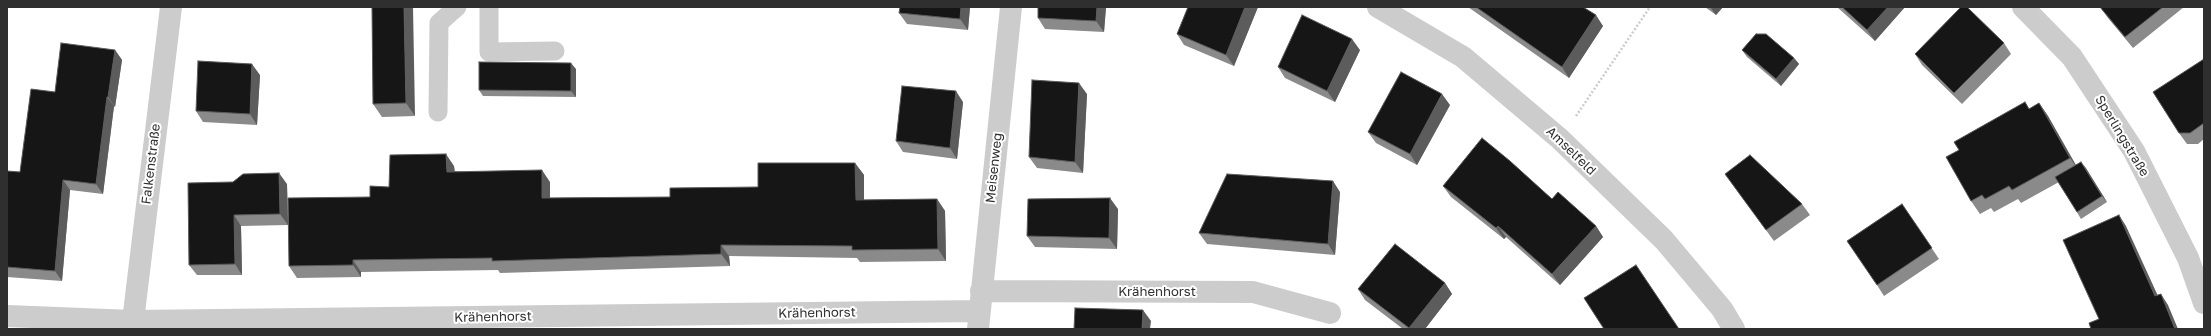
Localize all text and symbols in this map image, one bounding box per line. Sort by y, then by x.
street label: Sperlingstraße [2092,93,2152,179]
street label: Falkenstraße [138,123,164,205]
street label: Amselfeld [1543,124,1599,178]
street label: Meisenweg [983,132,1005,204]
street label: Krähenhorst [1118,284,1196,300]
street label: Krähenhorst [778,305,856,321]
street label: Krähenhorst [454,309,532,325]

